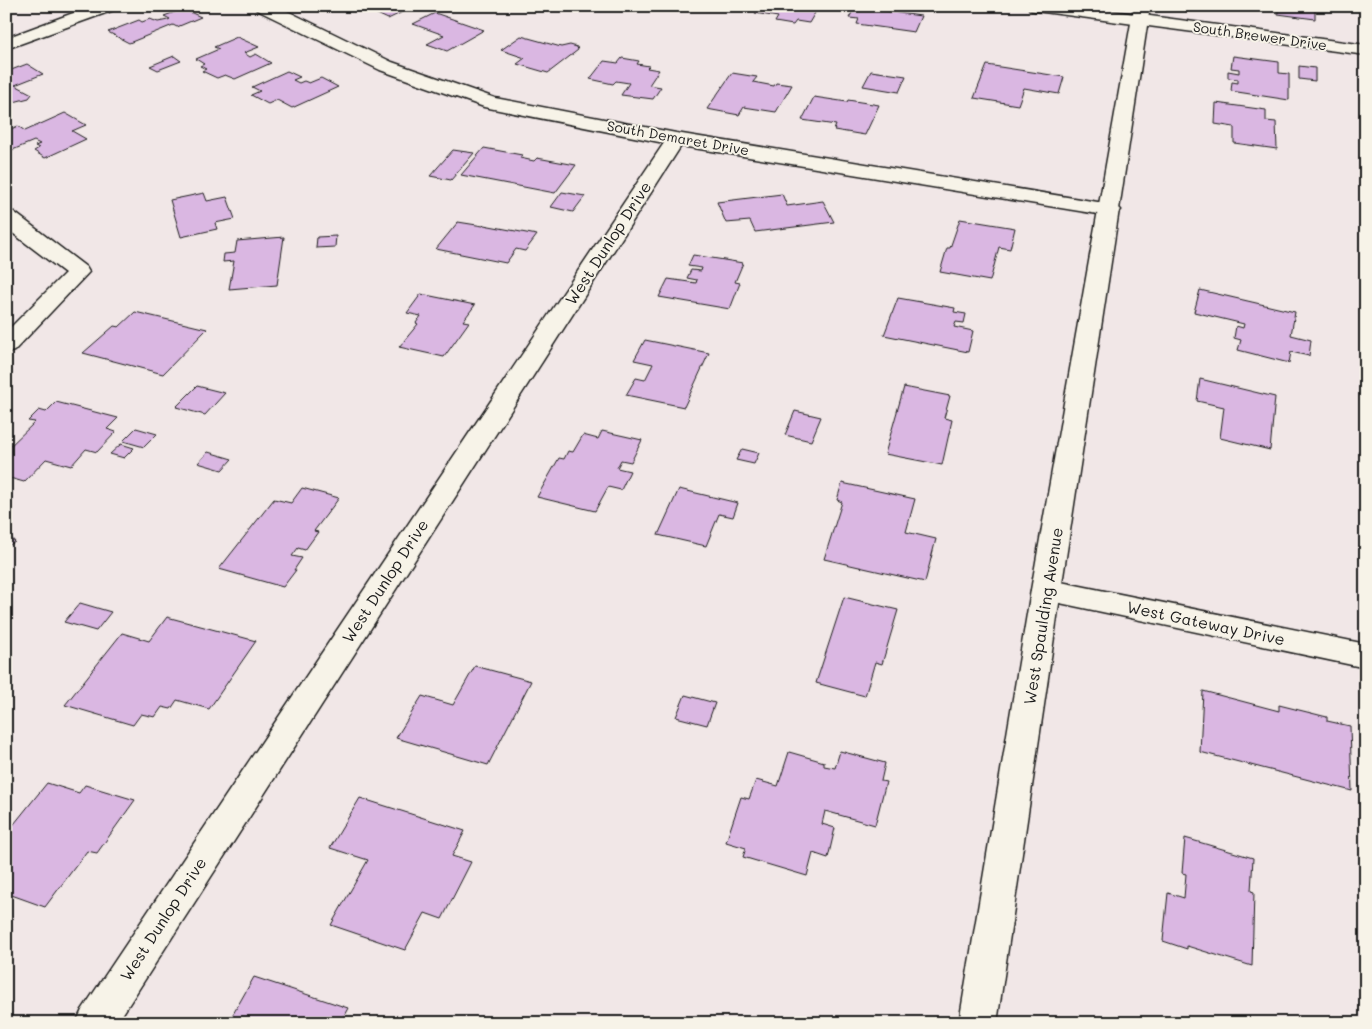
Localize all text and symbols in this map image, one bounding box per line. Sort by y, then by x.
street label: South Brewer Drive [1192,17,1328,54]
street label: South Demaret Drive [606,116,751,159]
street label: West Dunlop Drive [560,177,655,309]
street label: West Dunlop Drive [337,515,432,647]
street label: West Spaulding Avenue [1018,526,1067,706]
street label: West Gateway Drive [1125,596,1287,649]
street label: West Dunlop Drive [115,853,210,985]

